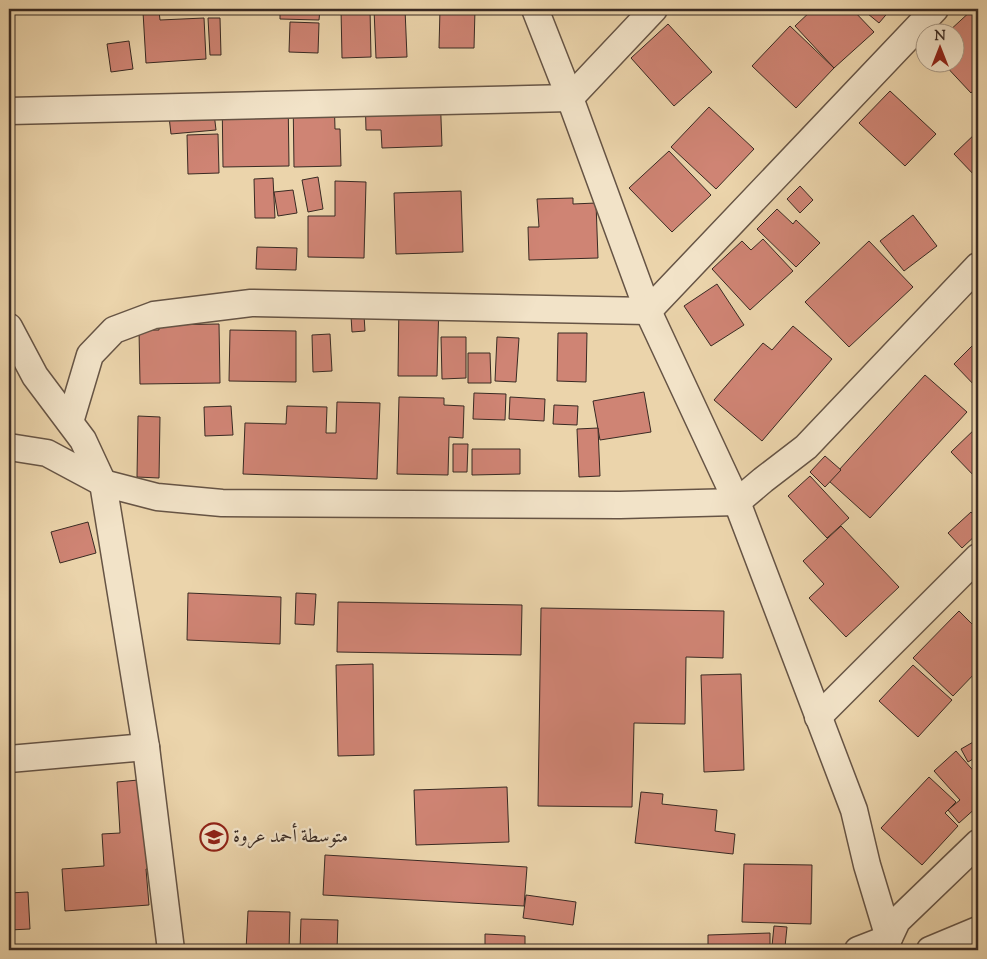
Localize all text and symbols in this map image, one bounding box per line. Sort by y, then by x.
north arrow [914,22,964,72]
text: N [934,27,946,47]
school or university icon: متوسطة أحمد عروة [199,822,229,852]
place label: متوسطة أحمد عروة [233,823,348,851]

